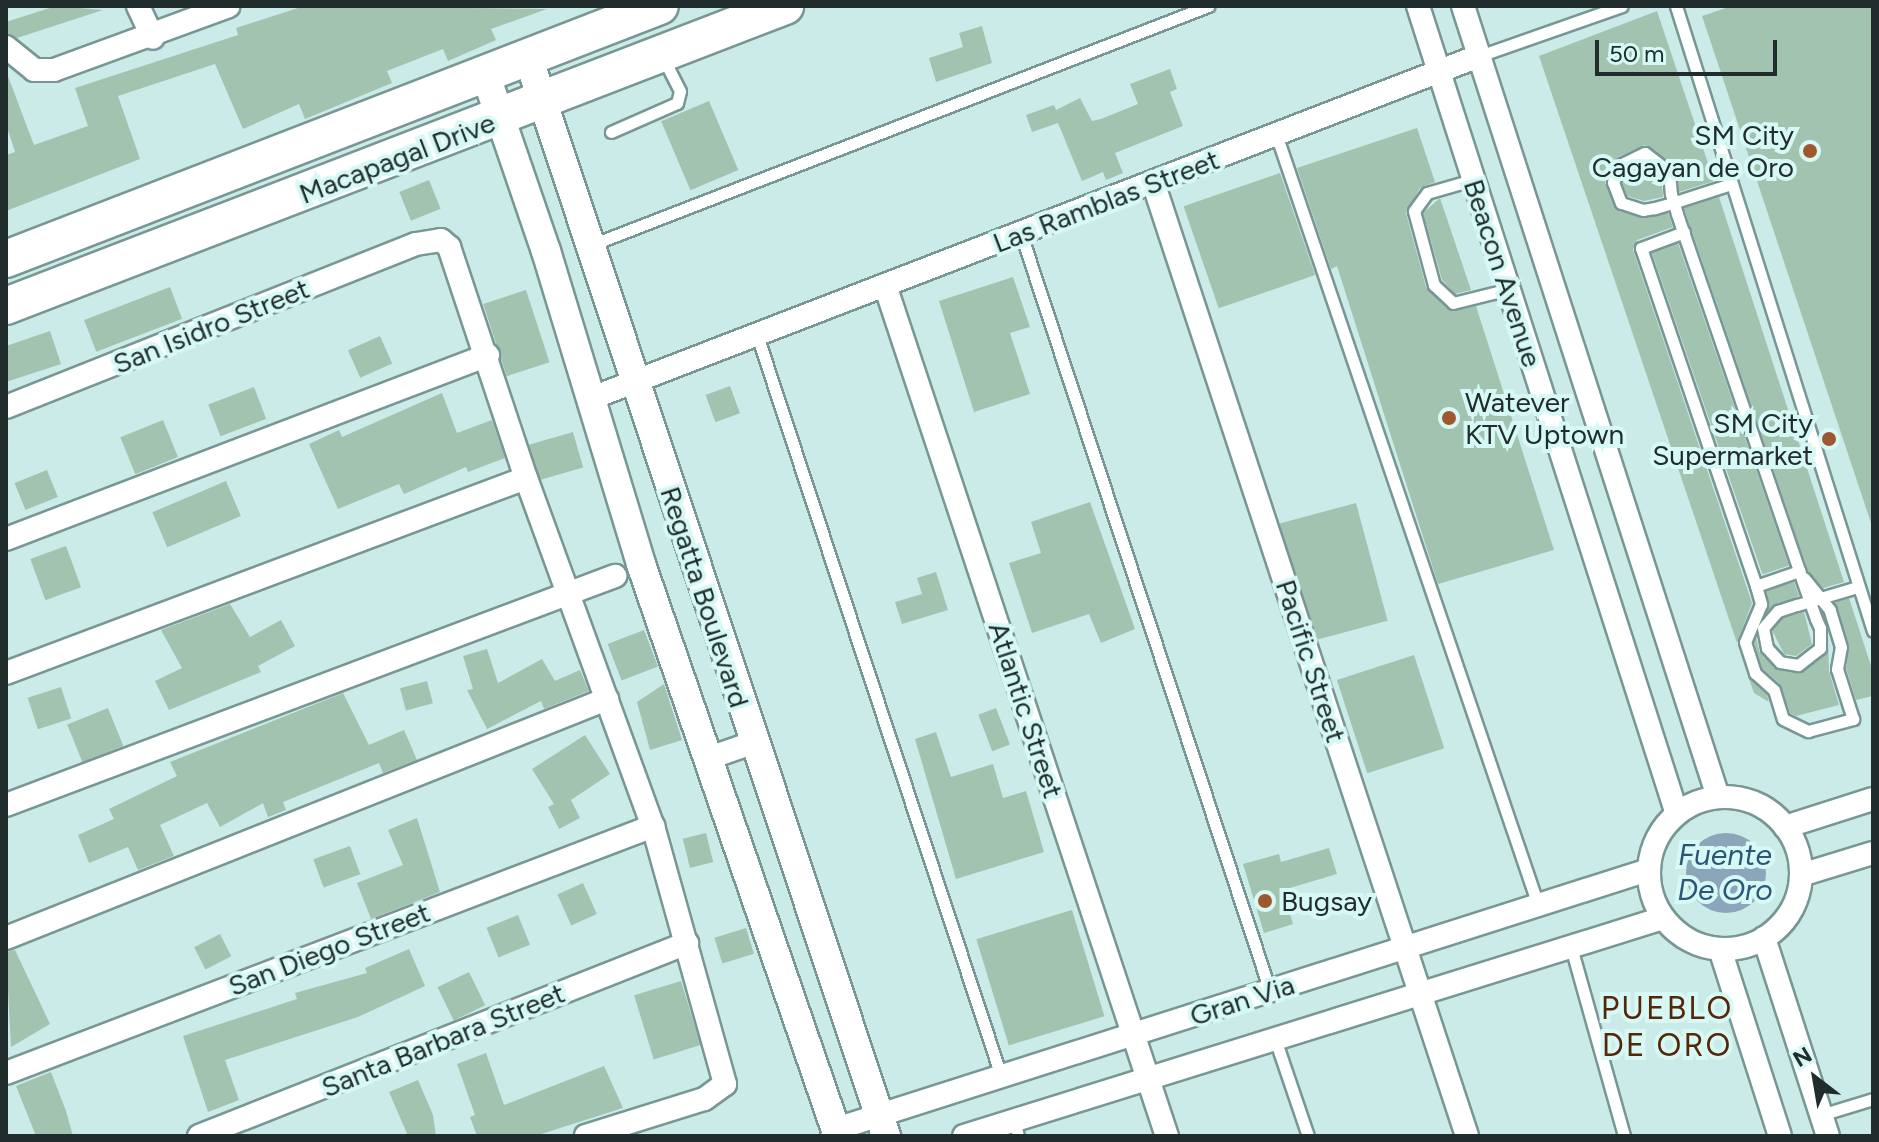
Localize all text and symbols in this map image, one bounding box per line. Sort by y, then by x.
scale bar [1599,24,1781,74]
text: 50 m [1609,39,1665,68]
street label: Macapagal Drive [294,105,500,211]
place label: SM City Cagayan de Oro [1592,118,1794,184]
street label: Las Ramblas Street [988,142,1224,260]
marker: SM City Cagayan de Oro [1801,142,1819,160]
street label: Beacon Avenue [1457,175,1549,371]
street label: San Isidro Street [108,271,314,381]
place label: Watever KTV Uptown [1465,385,1624,451]
place label: SM City Supermarket [1652,406,1813,472]
marker: Watever KTV Uptown [1440,409,1458,427]
marker: SM City Supermarket [1820,430,1838,448]
street label: Regatta Boulevard [653,482,757,712]
street label: Pacific Street [1269,575,1353,747]
street label: Atlantic Street [982,618,1070,802]
water label: Fuente De Oro [1677,837,1773,908]
place label: Bugsay [1281,884,1372,918]
marker: Bugsay [1256,892,1274,910]
street label: San Diego Street [224,895,434,1003]
street label: Gran Via [1186,967,1298,1033]
street label: Santa Barbara Street [316,976,570,1104]
district label: PUEBLO DE ORO [1601,990,1733,1065]
north arrow [1775,1038,1855,1118]
text: N [1788,1041,1817,1073]

